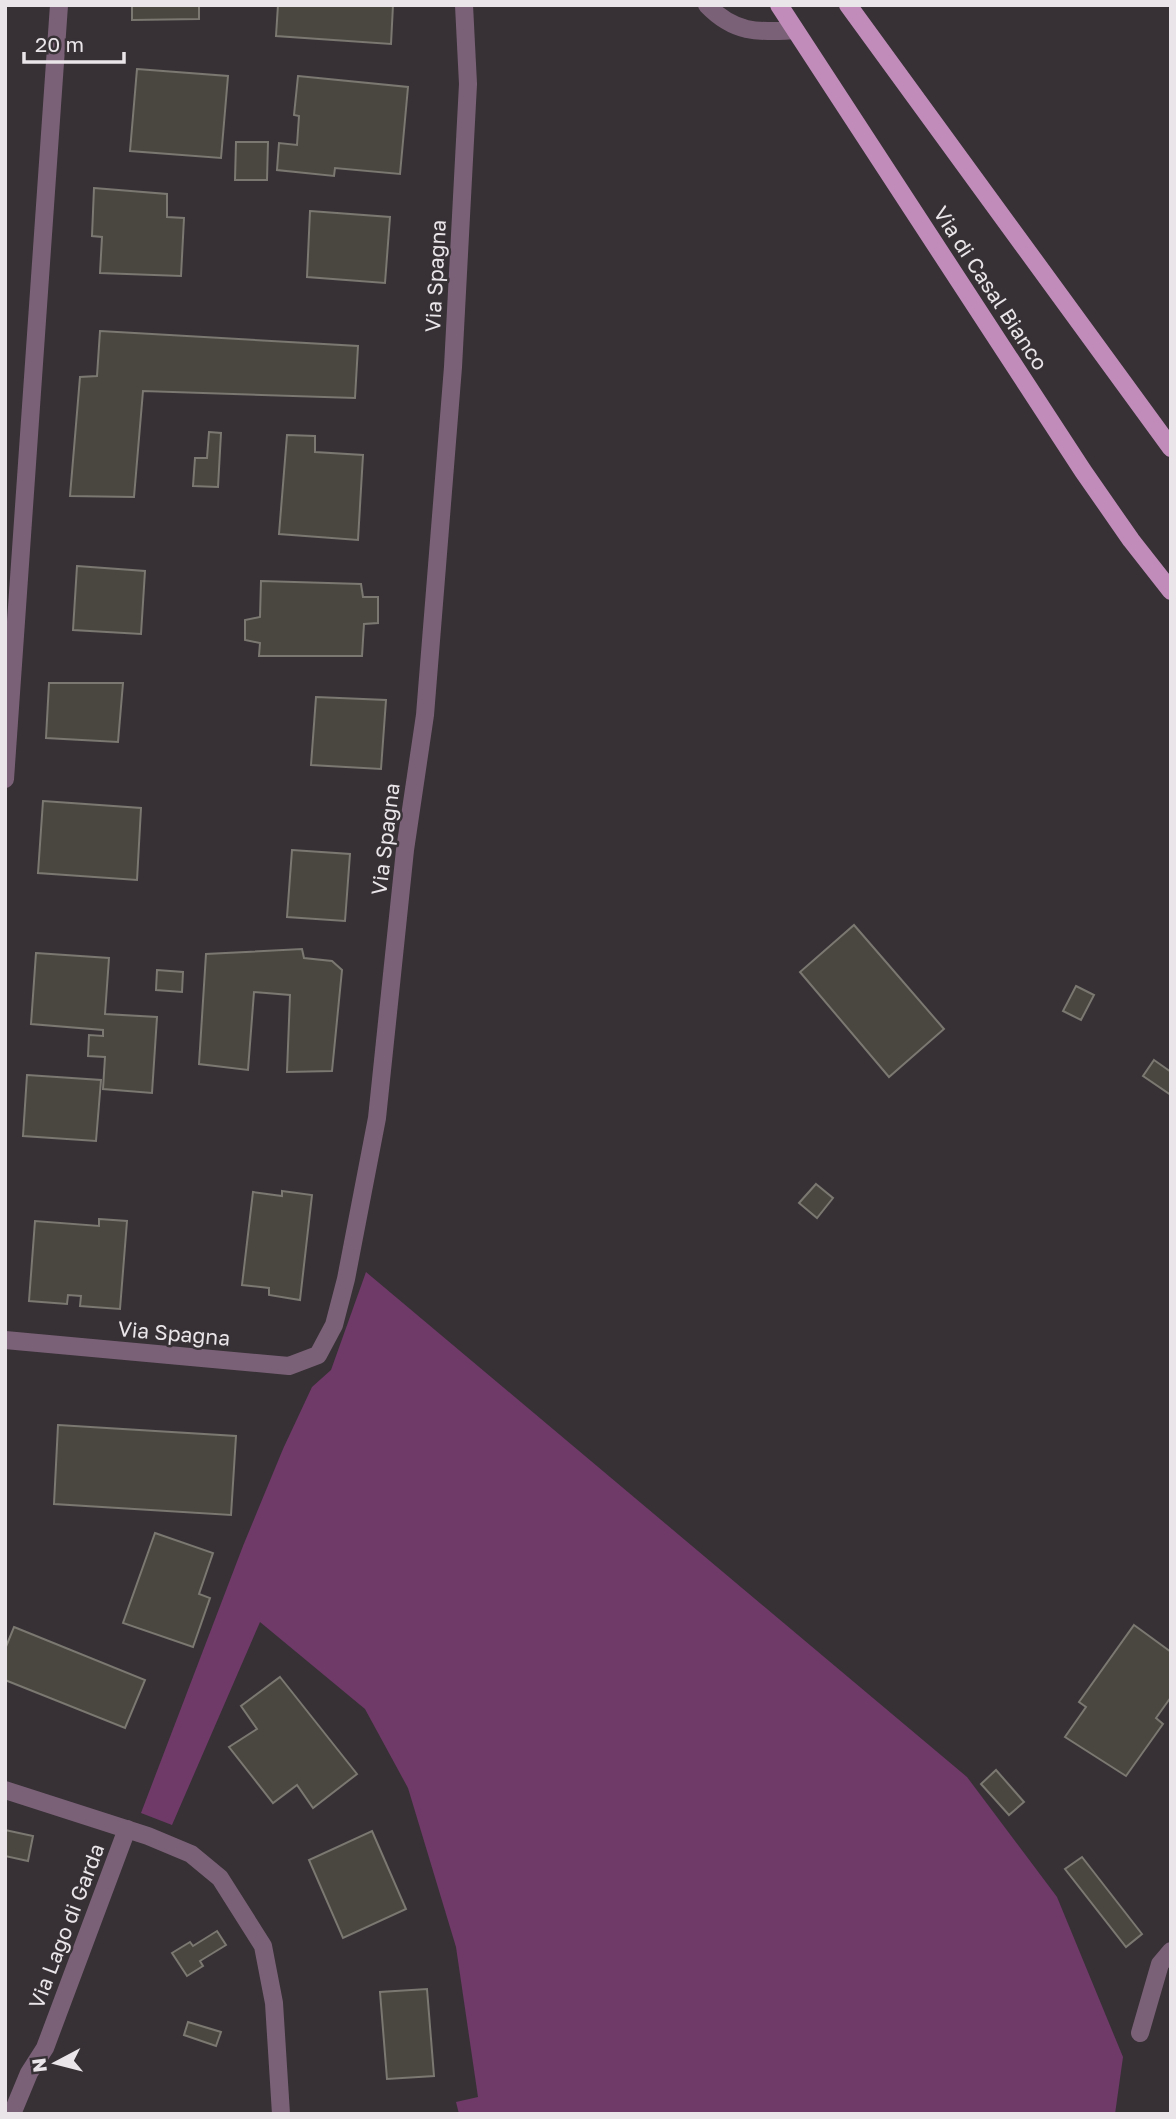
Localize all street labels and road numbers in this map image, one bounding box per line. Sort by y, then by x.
street label: Via di Casal Bianco [928,201,1054,375]
street label: Via Spagna [419,219,451,333]
street label: Via Spagna [365,781,405,897]
street label: Via Spagna [117,1315,231,1351]
street label: Via Lago di Garda [23,1840,109,2012]

